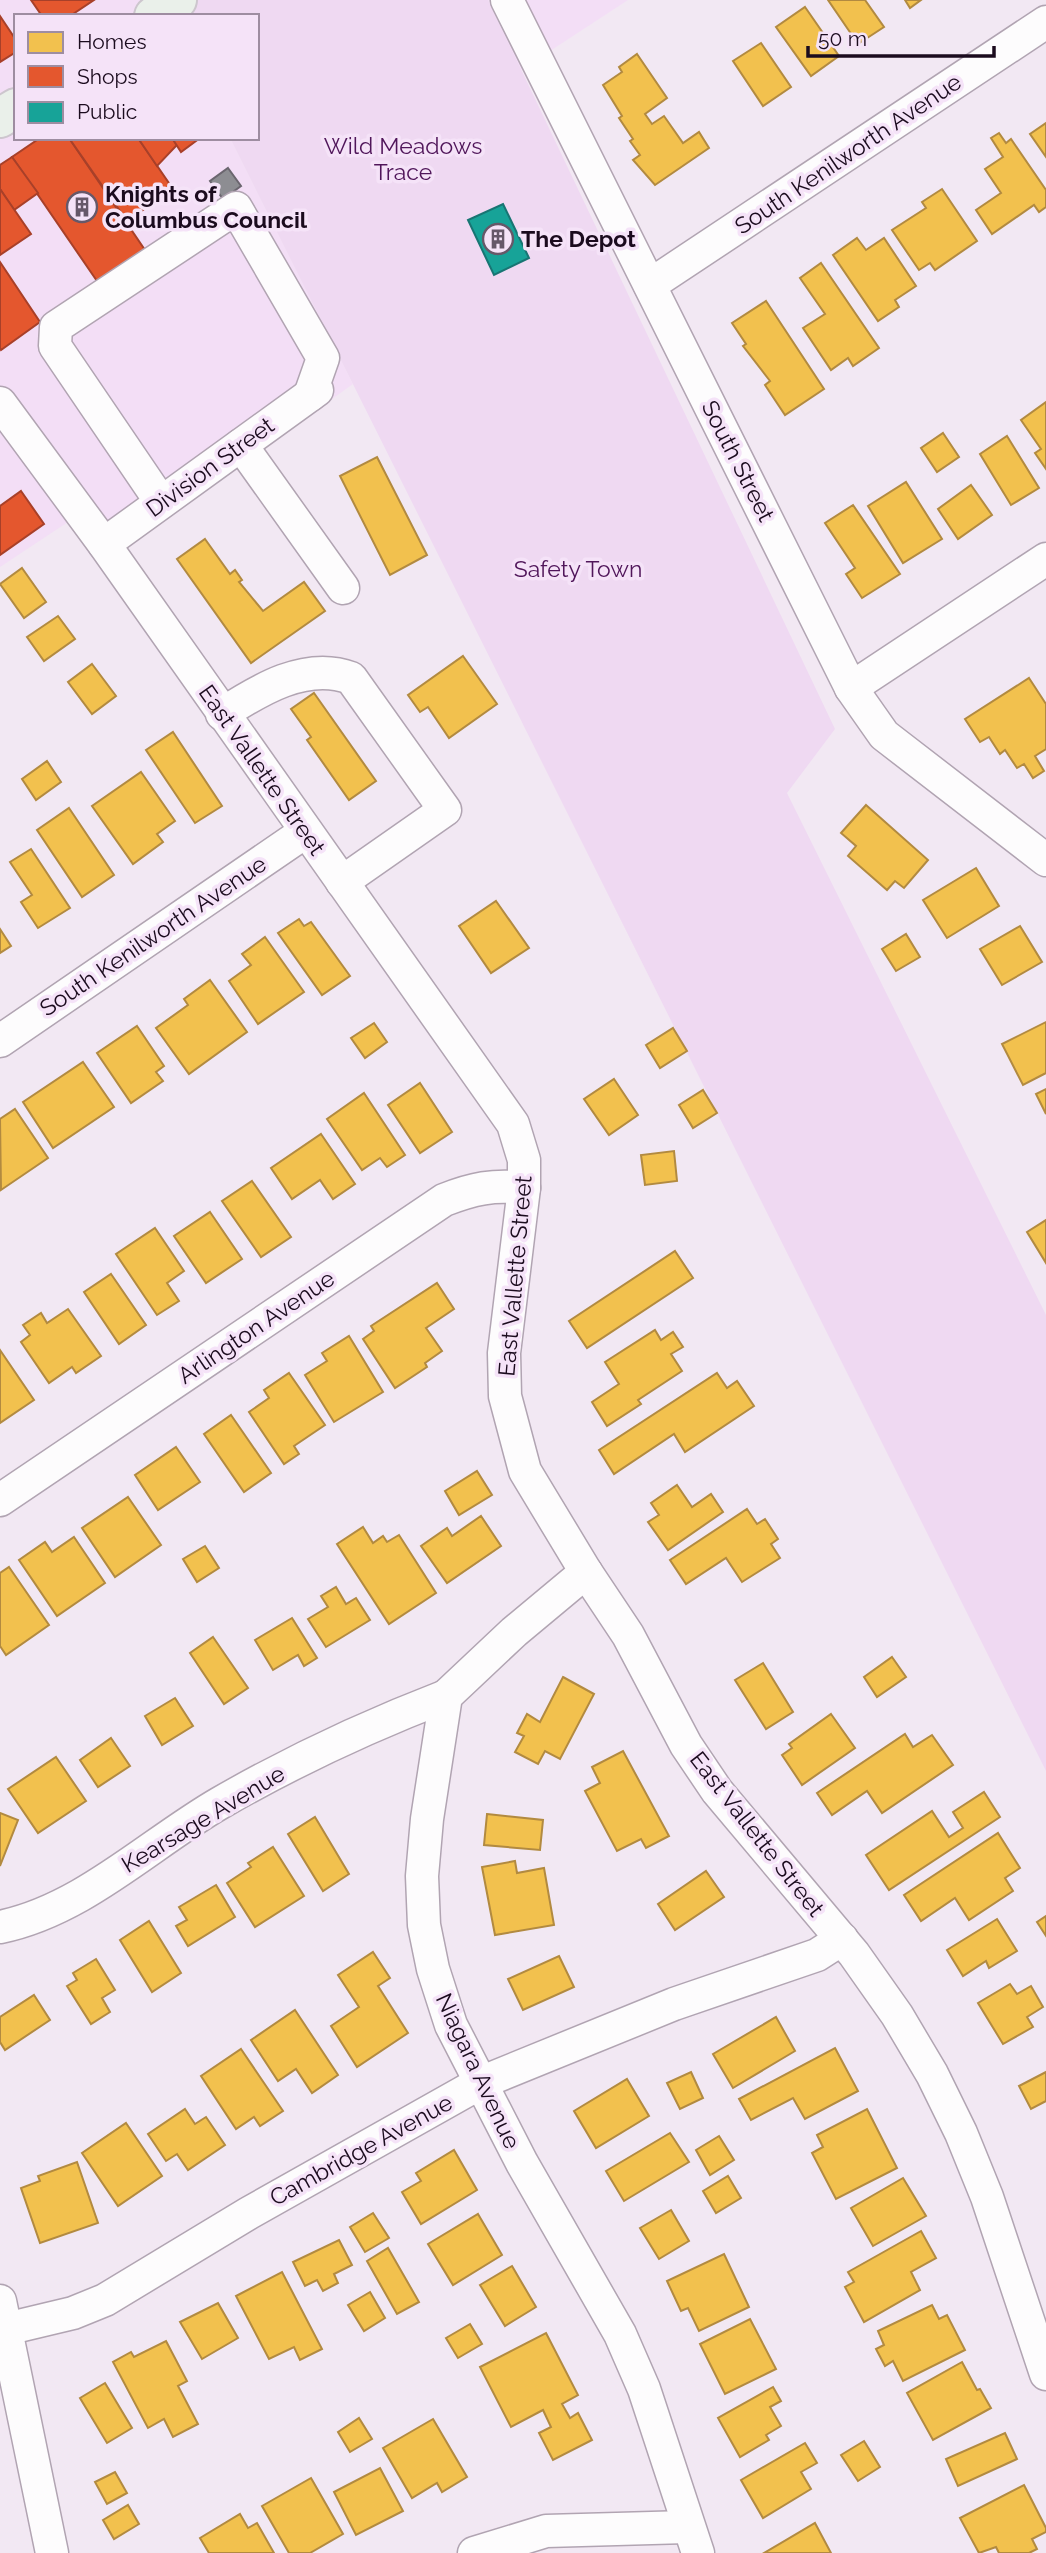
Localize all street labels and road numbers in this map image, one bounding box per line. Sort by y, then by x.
street label: South Kenilworth Avenue [729,68,966,239]
street label: South Street [696,396,781,526]
street label: Division Street [140,411,279,522]
street label: East Vallette Street [194,679,331,860]
street label: South Kenilworth Avenue [34,850,271,1021]
street label: East Vallette Street [492,1174,537,1378]
street label: Arlington Avenue [172,1264,339,1389]
street label: East Vallette Street [685,1746,830,1922]
street label: Kearsage Avenue [116,1759,289,1878]
street label: Niagara Avenue [431,1989,526,2153]
street label: Cambridge Avenue [265,2088,457,2211]

